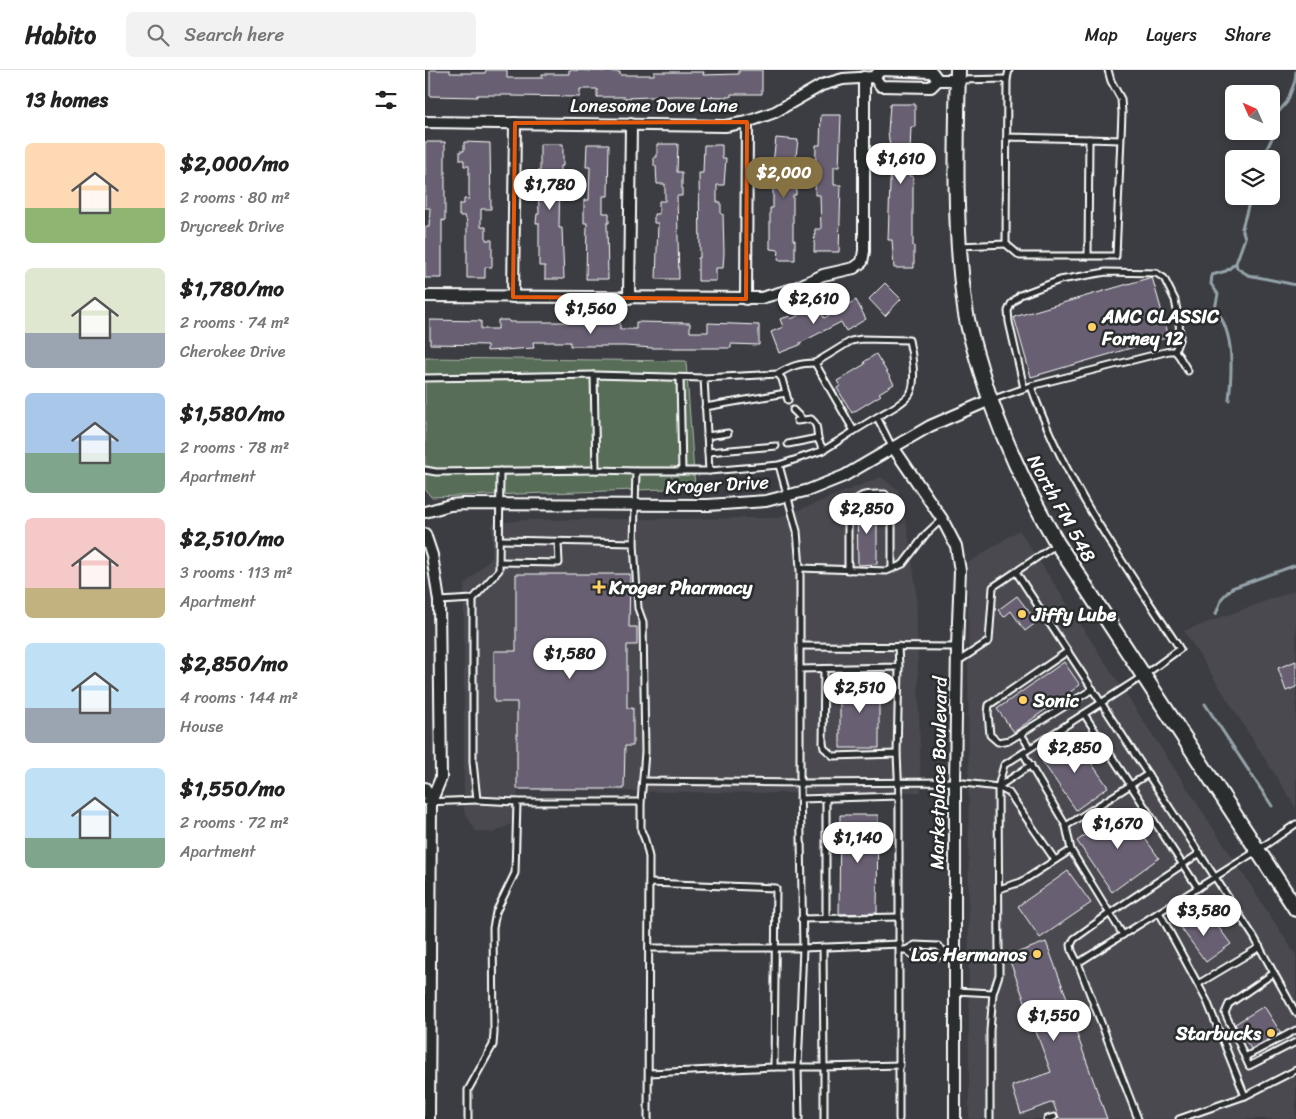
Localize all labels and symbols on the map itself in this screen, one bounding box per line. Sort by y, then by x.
north arrow [1225,85,1280,140]
street label: Lonesome Dove Lane [570,89,738,122]
pin: $1,610 [860,142,942,185]
pin: $2,000 [743,156,825,199]
pin: $1,780 [509,168,591,211]
pin: $2,610 [773,282,855,325]
pin: $1,560 [550,292,632,335]
place label: AMC CLASSIC Forney 12 [1101,300,1220,355]
marker: AMC CLASSIC Forney 12 [1086,321,1098,333]
street label: North FM 548 [1018,448,1105,569]
street label: Kroger Drive [664,465,770,504]
pin: $2,850 [826,492,908,535]
place label: Kroger Pharmacy [608,571,754,604]
marker: Kroger Pharmacy [593,581,605,593]
place label: Jiffy Lube [1031,598,1117,631]
marker: Jiffy Lube [1016,608,1028,620]
pin: $1,580 [529,638,611,680]
pin: $2,510 [819,672,901,714]
street label: Marketplace Boulevard [920,674,957,870]
place label: Sonic [1032,684,1080,717]
marker: Sonic [1017,694,1029,706]
pin: $2,850 [1034,732,1116,774]
pin: $1,670 [1077,808,1159,850]
pin: $1,140 [817,822,899,864]
pin: $3,580 [1163,894,1245,937]
place label: Los Hermanos [911,938,1028,971]
marker: Los Hermanos [1031,948,1043,960]
pin: $1,550 [1013,1000,1095,1042]
place label: Starbucks [1175,1017,1262,1050]
marker: Starbucks [1265,1027,1277,1039]

